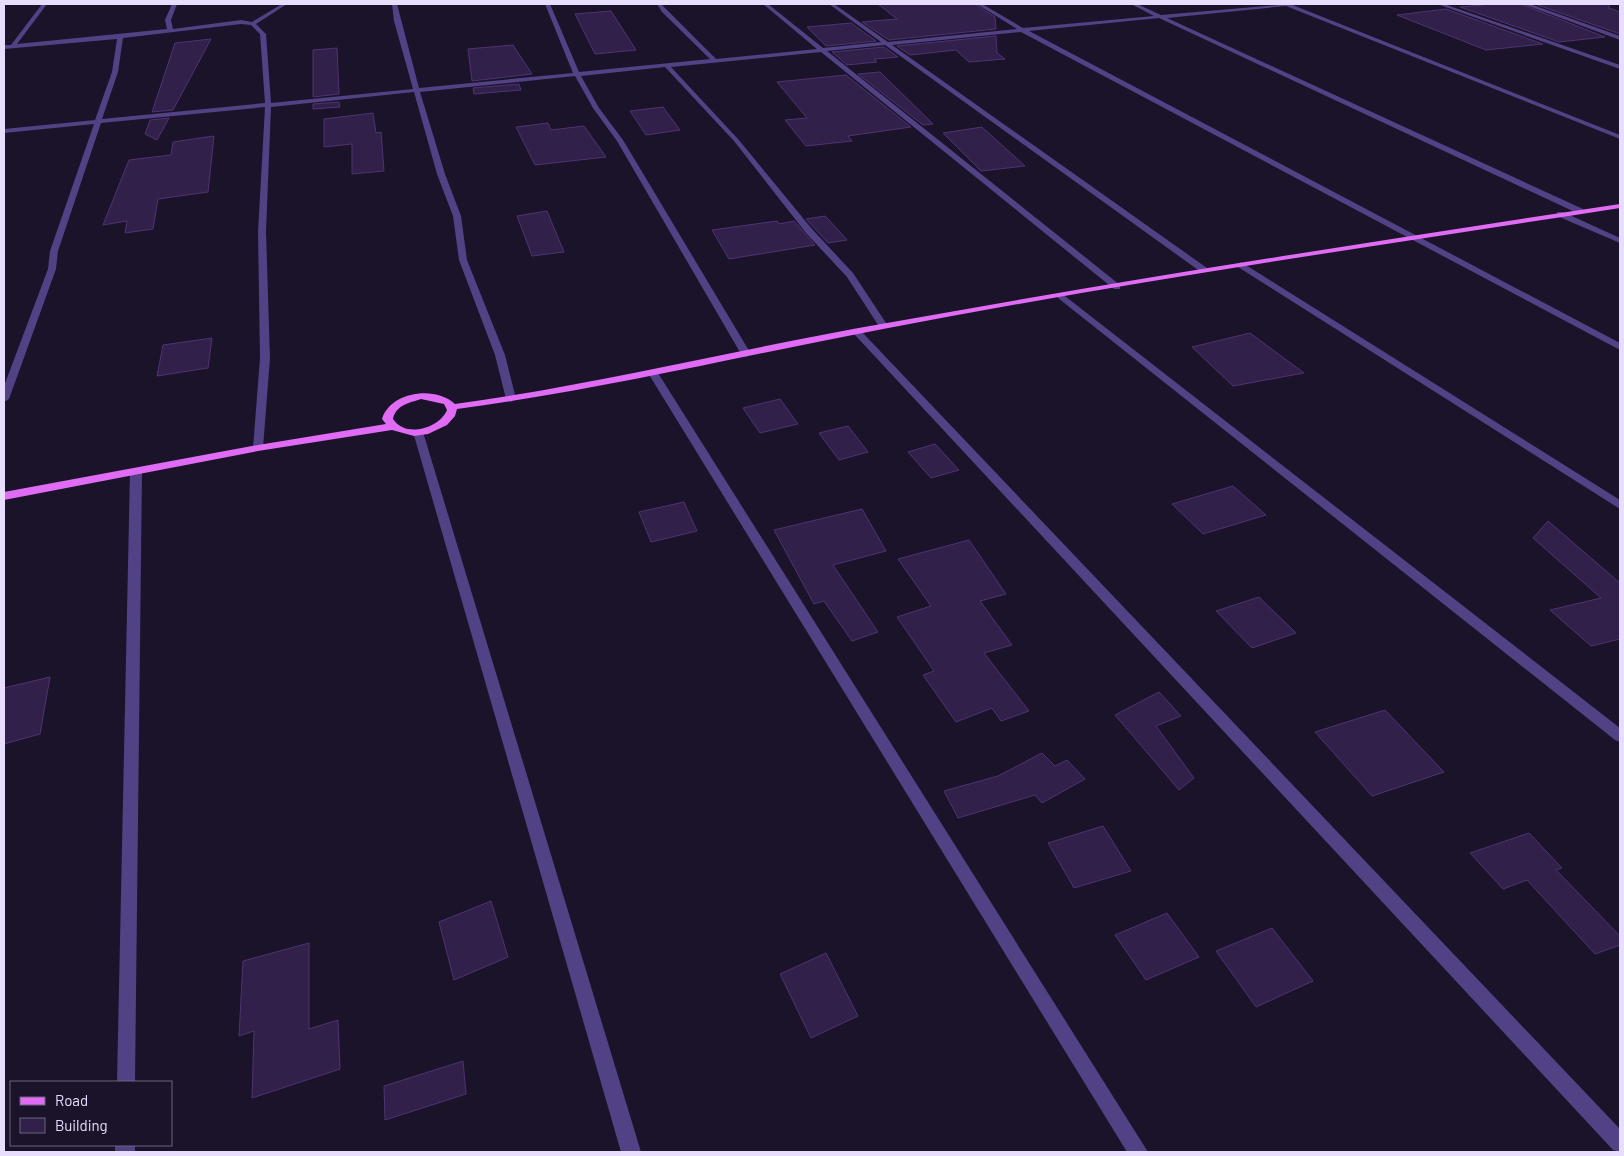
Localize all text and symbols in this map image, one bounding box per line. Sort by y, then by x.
legend [10,1081,172,1146]
text: Road [55,1091,88,1109]
text: Building [55,1116,108,1134]

